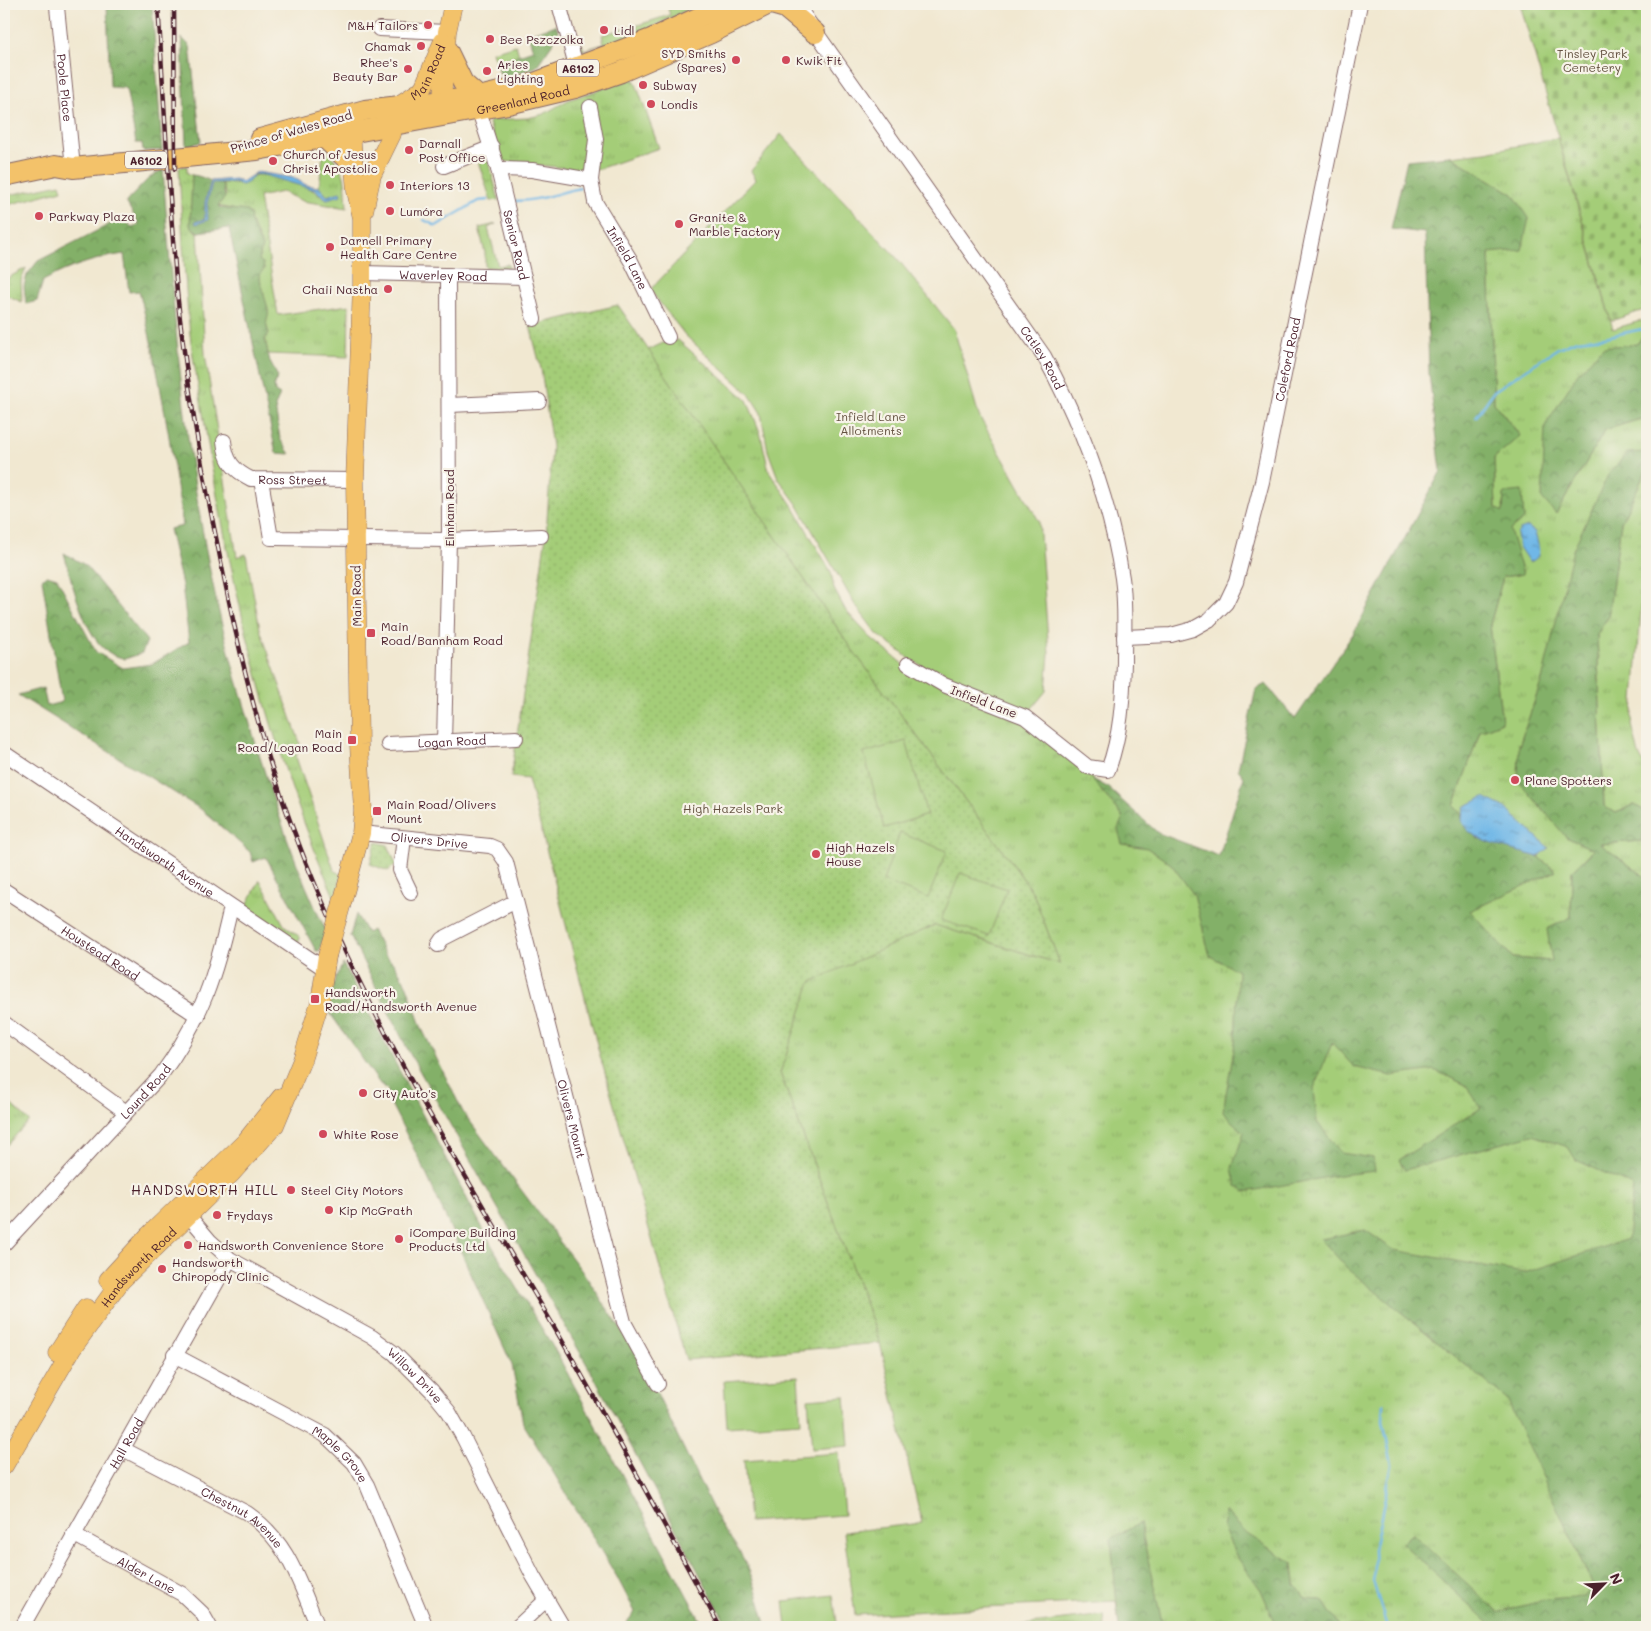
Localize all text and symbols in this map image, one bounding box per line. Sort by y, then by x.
place label: M&H Tailors [348,17,418,33]
marker: M&H Tailors [422,19,434,31]
place label: Lidl [614,22,635,38]
marker: Lidl [598,24,610,36]
place label: Bee Pszczolka [500,31,584,47]
marker: Bee Pszczolka [484,33,496,45]
place label: Chamak [365,38,411,54]
marker: Chamak [415,40,427,52]
street label: Main Road [407,42,449,103]
place label: SYD Smiths (Spares) [661,45,726,75]
park label: Tinsley Park Cemetery [1557,45,1627,75]
place label: Kwik Fit [796,52,842,68]
street label: Poole Place [54,53,76,122]
place label: Rhee's Beauty Bar [333,54,398,84]
marker: SYD Smiths (Spares) [730,54,742,66]
marker: Kwik Fit [780,54,792,66]
place label: Aries Lighting [497,56,543,86]
road number: A6102 [557,59,599,76]
marker: Rhee's Beauty Bar [402,63,414,75]
marker: Aries Lighting [481,65,493,77]
place label: Subway [653,77,697,93]
marker: Subway [637,79,649,91]
street label: Greenland Road [475,81,572,118]
place label: Londis [661,96,698,112]
marker: Londis [645,98,657,110]
street label: Prince of Wales Road [228,106,354,156]
place label: Darnall Post Office [419,135,485,165]
marker: Darnall Post Office [403,144,415,156]
place label: Church of Jesus Christ Apostolic [283,146,378,176]
road number: A6102 [125,152,167,168]
marker: Church of Jesus Christ Apostolic [267,155,279,167]
place label: Interiors 13 [400,177,470,193]
marker: Interiors 13 [384,179,396,191]
place label: Lumóra [400,203,443,219]
marker: Lumóra [384,205,396,217]
place label: Parkway Plaza [49,208,135,224]
street label: Senior Road [500,208,532,282]
place label: Granite & Marble Factory [689,209,780,239]
marker: Parkway Plaza [33,210,45,222]
marker: Granite & Marble Factory [673,218,685,230]
street label: Infield Lane [604,223,652,292]
place label: Darnell Primary Health Care Centre [340,232,457,262]
marker: Darnell Primary Health Care Centre [324,241,336,253]
street label: Waverley Road [399,266,488,284]
place label: Chaii Nastha [302,281,378,297]
marker: Chaii Nastha [382,283,394,295]
street label: Coleford Road [1271,316,1304,403]
street label: Catley Road [1017,322,1068,392]
park label: Infield Lane Allotments [836,408,906,438]
street label: Elmham Road [441,469,457,547]
street label: Ross Street [258,471,327,488]
street label: Main Road [347,565,365,627]
place label: Main Road/Bannham Road [381,618,503,648]
marker: Main Road/Bannham Road [365,627,377,639]
street label: Infield Lane [948,681,1020,721]
place label: Main Road/Logan Road [238,725,342,755]
street label: Logan Road [417,731,487,751]
marker: Main Road/Logan Road [346,734,358,746]
place label: Plane Spotters [1525,772,1612,788]
marker: Plane Spotters [1509,774,1521,786]
place label: Main Road/Olivers Mount [387,796,496,826]
park label: High Hazels Park [683,800,783,816]
marker: Main Road/Olivers Mount [371,805,383,817]
street label: Handsworth Avenue [112,822,218,900]
street label: Olivers Drive [390,828,469,852]
place label: High Hazels House [826,839,895,869]
marker: High Hazels House [810,848,822,860]
street label: Houstead Road [58,922,143,984]
place label: Handsworth Road/Handsworth Avenue [325,984,477,1014]
marker: Handsworth Road/Handsworth Avenue [309,993,321,1005]
street label: Lound Road [117,1061,174,1122]
street label: Olivers Mount [554,1077,590,1160]
place label: City Auto's [373,1085,437,1101]
marker: City Auto's [357,1087,369,1099]
place label: White Rose [333,1126,399,1142]
marker: White Rose [317,1128,329,1140]
district label: HANDSWORTH HILL [131,1180,279,1199]
place label: Steel City Motors [301,1182,403,1198]
marker: Steel City Motors [285,1184,297,1196]
place label: Kip McGrath [339,1202,412,1218]
marker: Kip McGrath [323,1204,335,1216]
place label: Frydays [227,1207,273,1223]
marker: Frydays [211,1209,223,1221]
street label: Handsworth Road [97,1223,180,1310]
place label: iCompare Building Products Ltd [409,1224,516,1254]
marker: iCompare Building Products Ltd [393,1233,405,1245]
place label: Handsworth Convenience Store [198,1237,384,1253]
marker: Handsworth Convenience Store [182,1239,194,1251]
place label: Handsworth Chiropody Clinic [172,1254,269,1284]
marker: Handsworth Chiropody Clinic [156,1263,168,1275]
street label: Willow Drive [385,1343,446,1406]
street label: Hall Road [105,1415,147,1472]
street label: Maple Grove [310,1422,372,1485]
street label: Chestnut Avenue [198,1483,287,1551]
street label: Alder Lane [115,1552,179,1597]
north arrow [1578,1558,1628,1608]
text: N [1605,1570,1627,1587]

